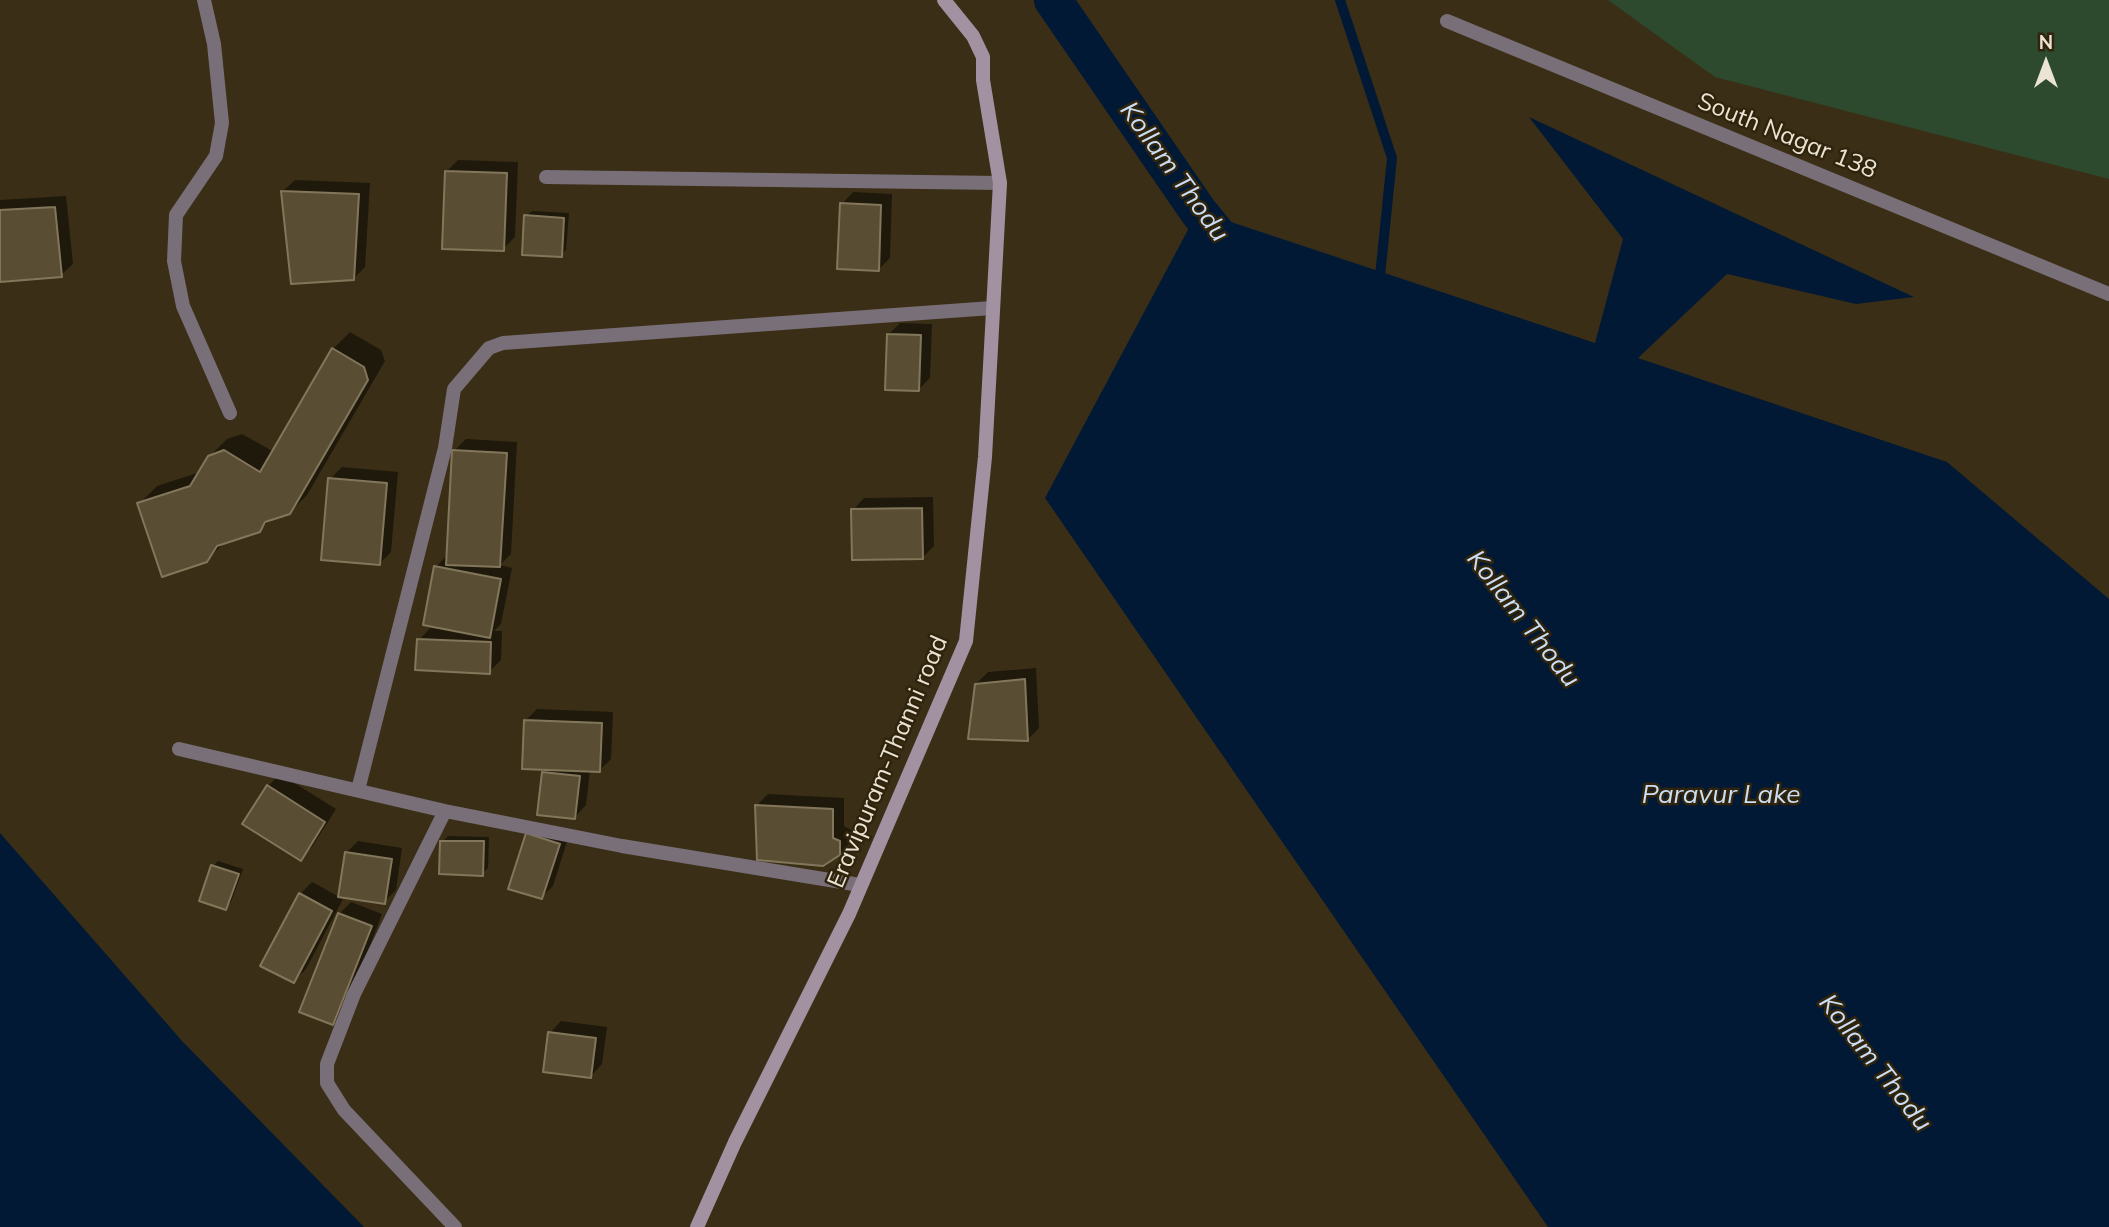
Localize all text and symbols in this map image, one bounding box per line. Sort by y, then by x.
north arrow [2011,28,2081,98]
text: N [2039,30,2053,54]
street label: South Nagar 138 [1693,87,1881,185]
water label: Kollam Thodu [1113,96,1235,248]
water label: Kollam Thodu [1460,544,1586,694]
street label: Eravipuram-Thanni road [822,632,954,892]
water label: Paravur Lake [1642,779,1800,811]
water label: Kollam Thodu [1812,988,1938,1138]

